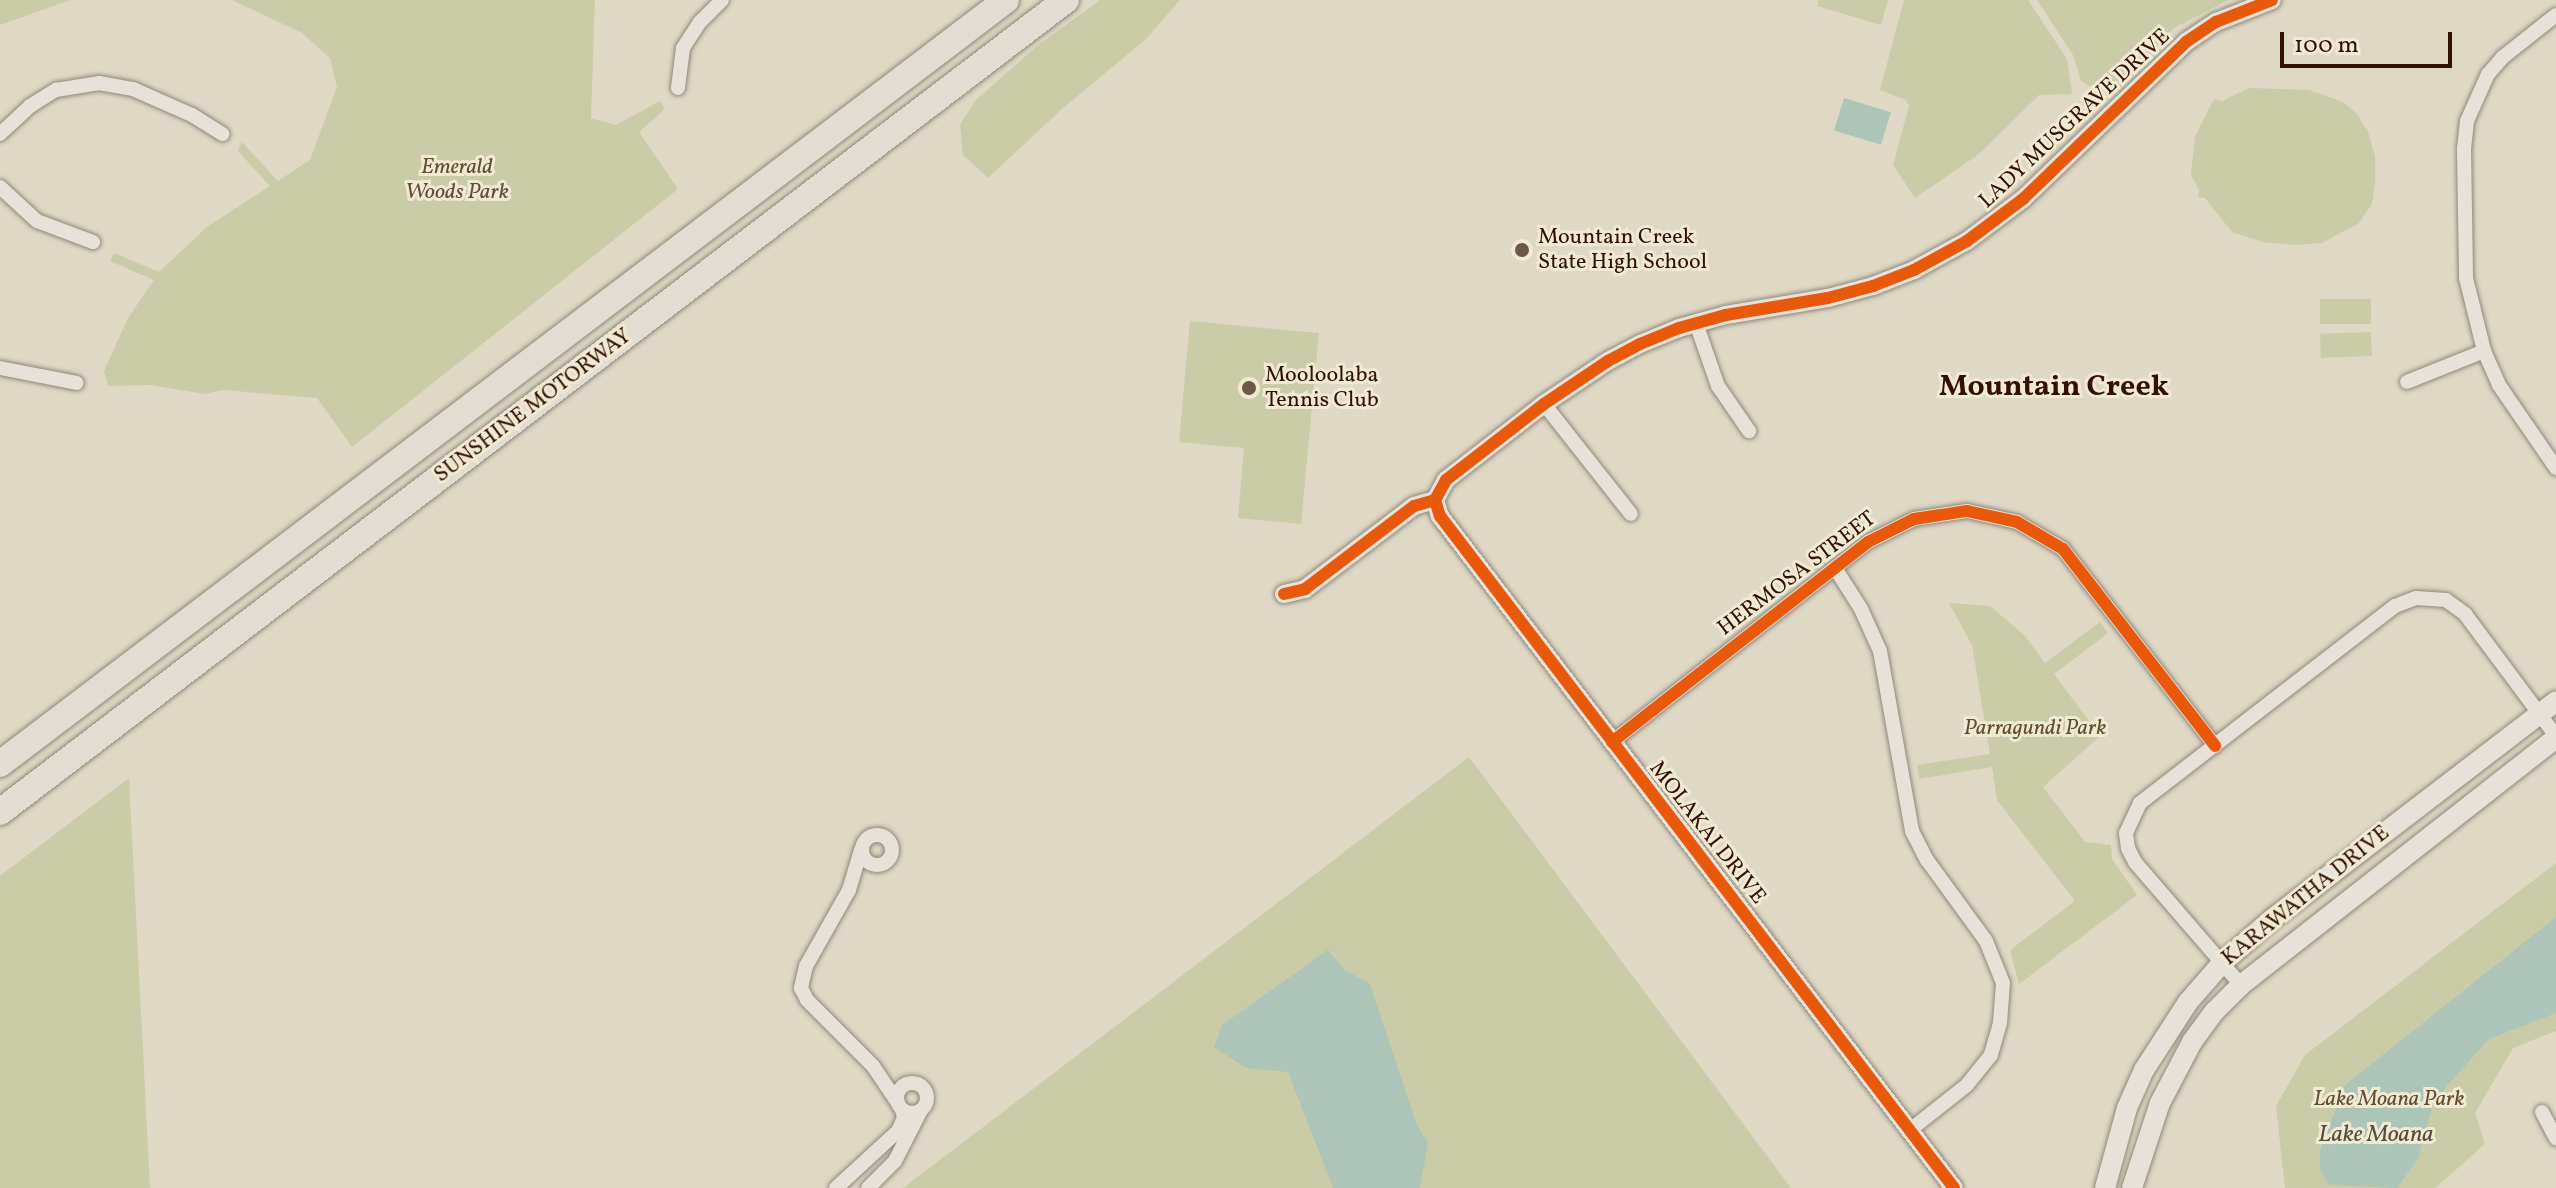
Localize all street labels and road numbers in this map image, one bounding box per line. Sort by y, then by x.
street label: LADY MUSGRAVE DRIVE [1974,23,2176,215]
street label: SUNSHINE MOTORWAY [429,323,637,489]
street label: HERMOSA STREET [1713,506,1881,642]
street label: MOLAKAI DRIVE [1643,756,1771,910]
street label: KARAWATHA DRIVE [2217,820,2395,972]

